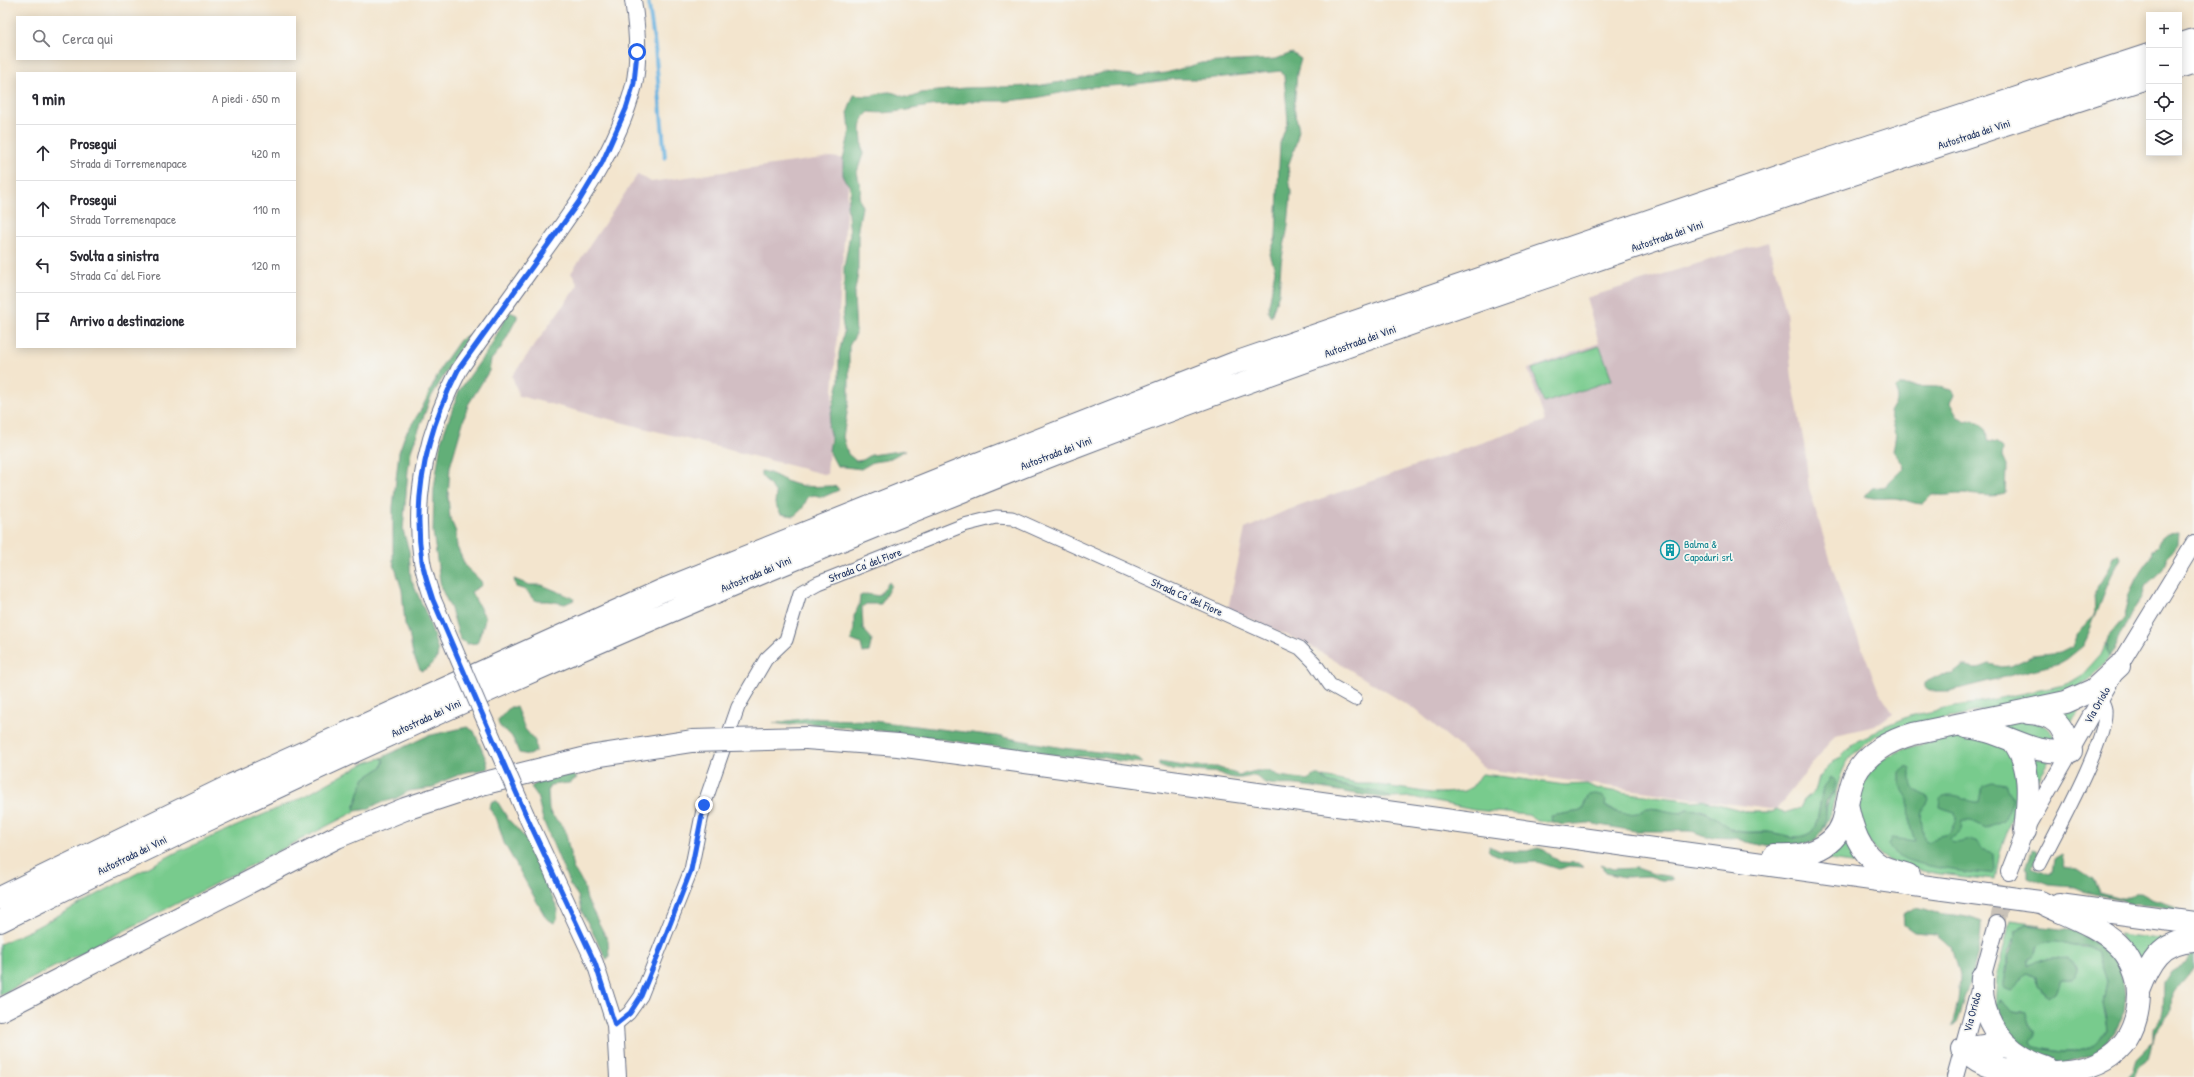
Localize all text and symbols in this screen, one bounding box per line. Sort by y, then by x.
map controls [2146,12,2182,156]
button: + [2146,12,2182,48]
search box [16,16,296,60]
icon: search [30,27,52,49]
text: Cerca qui [62,28,113,49]
route start [628,43,646,61]
button: − [2146,48,2182,84]
button: locate [2146,84,2182,120]
text: 9 min [32,87,65,110]
text: A piedi · 650 m [212,89,280,107]
street label: Autostrada dei Vini [1936,116,2012,152]
button: layers [2146,120,2182,156]
text: Prosegui [70,133,117,154]
icon: ahead [32,142,54,164]
text: 420 m [251,144,280,162]
text: Strada di Torremenapace [70,154,187,172]
text: Prosegui [70,189,117,210]
icon: ahead [32,198,54,220]
text: 110 m [253,200,280,218]
text: Strada Torremenapace [70,210,176,228]
street label: Autostrada dei Vini [1629,217,1705,255]
text: Svolta a sinistra [70,245,159,266]
icon: left [32,254,54,276]
text: 120 m [252,256,280,274]
text: Strada Ca' del Fiore [70,266,161,284]
icon: arrive [32,310,54,332]
text: Arrivo a destinazione [70,310,184,331]
street label: Autostrada dei Vini [1322,322,1398,360]
street label: Autostrada dei Vini [1018,433,1094,473]
place label: Balma & Capoduri srl [1684,537,1733,564]
building icon: Balma & Capoduri srl [1659,539,1681,561]
street label: Strada Ca' del Fiore [827,544,904,585]
street label: Autostrada dei Vini [719,553,793,595]
street label: Strada Ca' del Fiore [1149,575,1226,619]
street label: Via Oriolo [2081,684,2113,726]
street label: Autostrada dei Vini [389,696,463,740]
route end [695,796,713,814]
street label: Autostrada dei Vini [95,832,169,878]
street label: Via Oriolo [1960,990,1984,1033]

